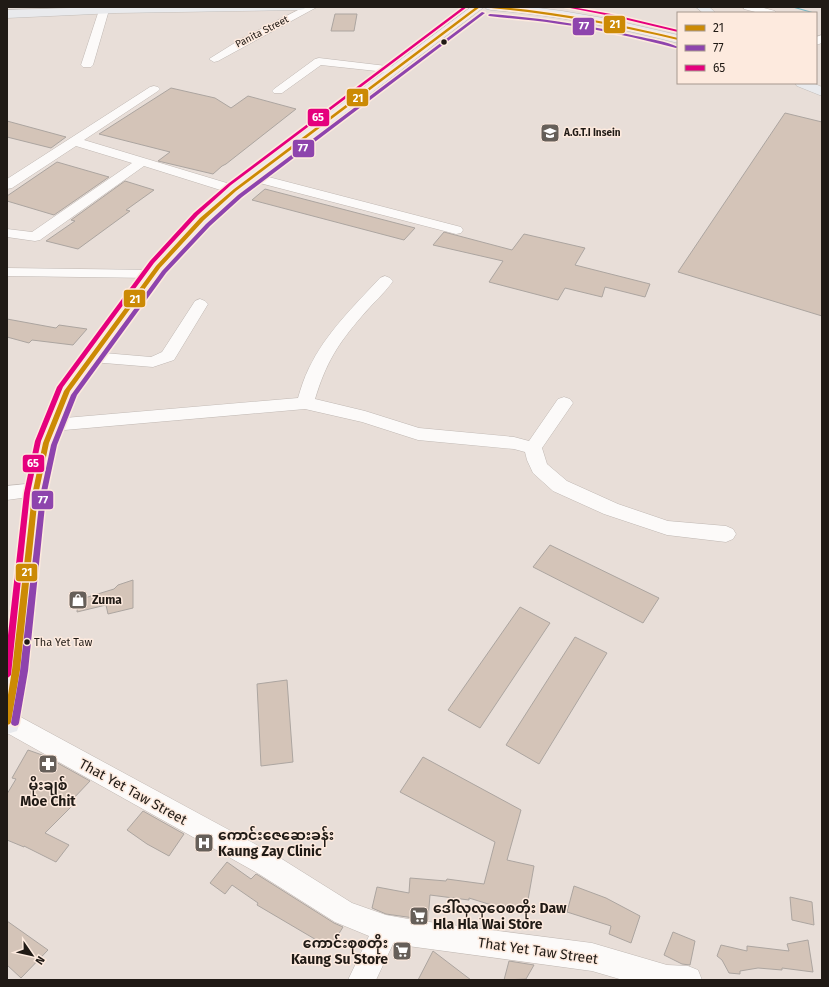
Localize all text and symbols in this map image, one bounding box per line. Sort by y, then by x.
legend [677,12,817,84]
street label: Panita Street [233,13,291,51]
line badge: 21 [603,15,626,34]
line badge: 77 [572,17,595,36]
text: 21 [610,18,620,31]
text: 77 [579,20,589,33]
text: 21 [713,21,724,35]
unlabelled marker [439,37,449,47]
text: 77 [713,41,724,55]
text: 65 [713,61,725,75]
line badge: 21 [346,88,369,107]
text: 21 [353,92,363,105]
line badge: 65 [307,108,330,127]
text: 65 [312,111,324,124]
school or university icon: A.G.T.I Insein [539,122,561,144]
place label: A.G.T.I Insein [563,127,621,139]
line badge: 77 [292,139,315,158]
text: 77 [298,142,308,155]
line badge: 21 [123,289,146,308]
text: 21 [130,293,140,306]
line badge: 65 [22,454,45,473]
text: 65 [27,457,39,470]
line badge: 77 [31,490,54,510]
text: 77 [38,494,48,507]
line badge: 21 [15,563,38,582]
text: 21 [22,566,32,579]
shop icon: Zuma [67,589,89,611]
place label: Zuma [92,593,122,607]
place label: Tha Yet Taw [34,636,92,649]
marker: Tha Yet Taw [22,637,32,647]
pharmacy icon: မိုးချစ် Moe Chit [37,753,59,775]
street label: That Yet Taw Street [76,755,191,829]
place label: မိုးချစ် Moe Chit [20,775,76,810]
place label: ကောင်းဇေဆေးခန်း Kaung Zay Clinic [218,825,334,860]
hospital icon: ကောင်းဇေဆေးခန်း Kaung Zay Clinic [193,832,215,854]
place label: ဒေါ်လှလှဝေစတိုး Daw Hla Hla Wai Store [433,898,567,933]
supermarket icon: ဒေါ်လှလှဝေစတိုး Daw Hla Hla Wai Store [408,905,430,927]
place label: ကောင်းစုစတိုး Kaung Su Store [291,933,388,968]
street label: That Yet Taw Street [477,934,600,968]
north arrow [12,935,52,975]
supermarket icon: ကောင်းစုစတိုး Kaung Su Store [391,940,413,962]
text: N [32,954,47,967]

